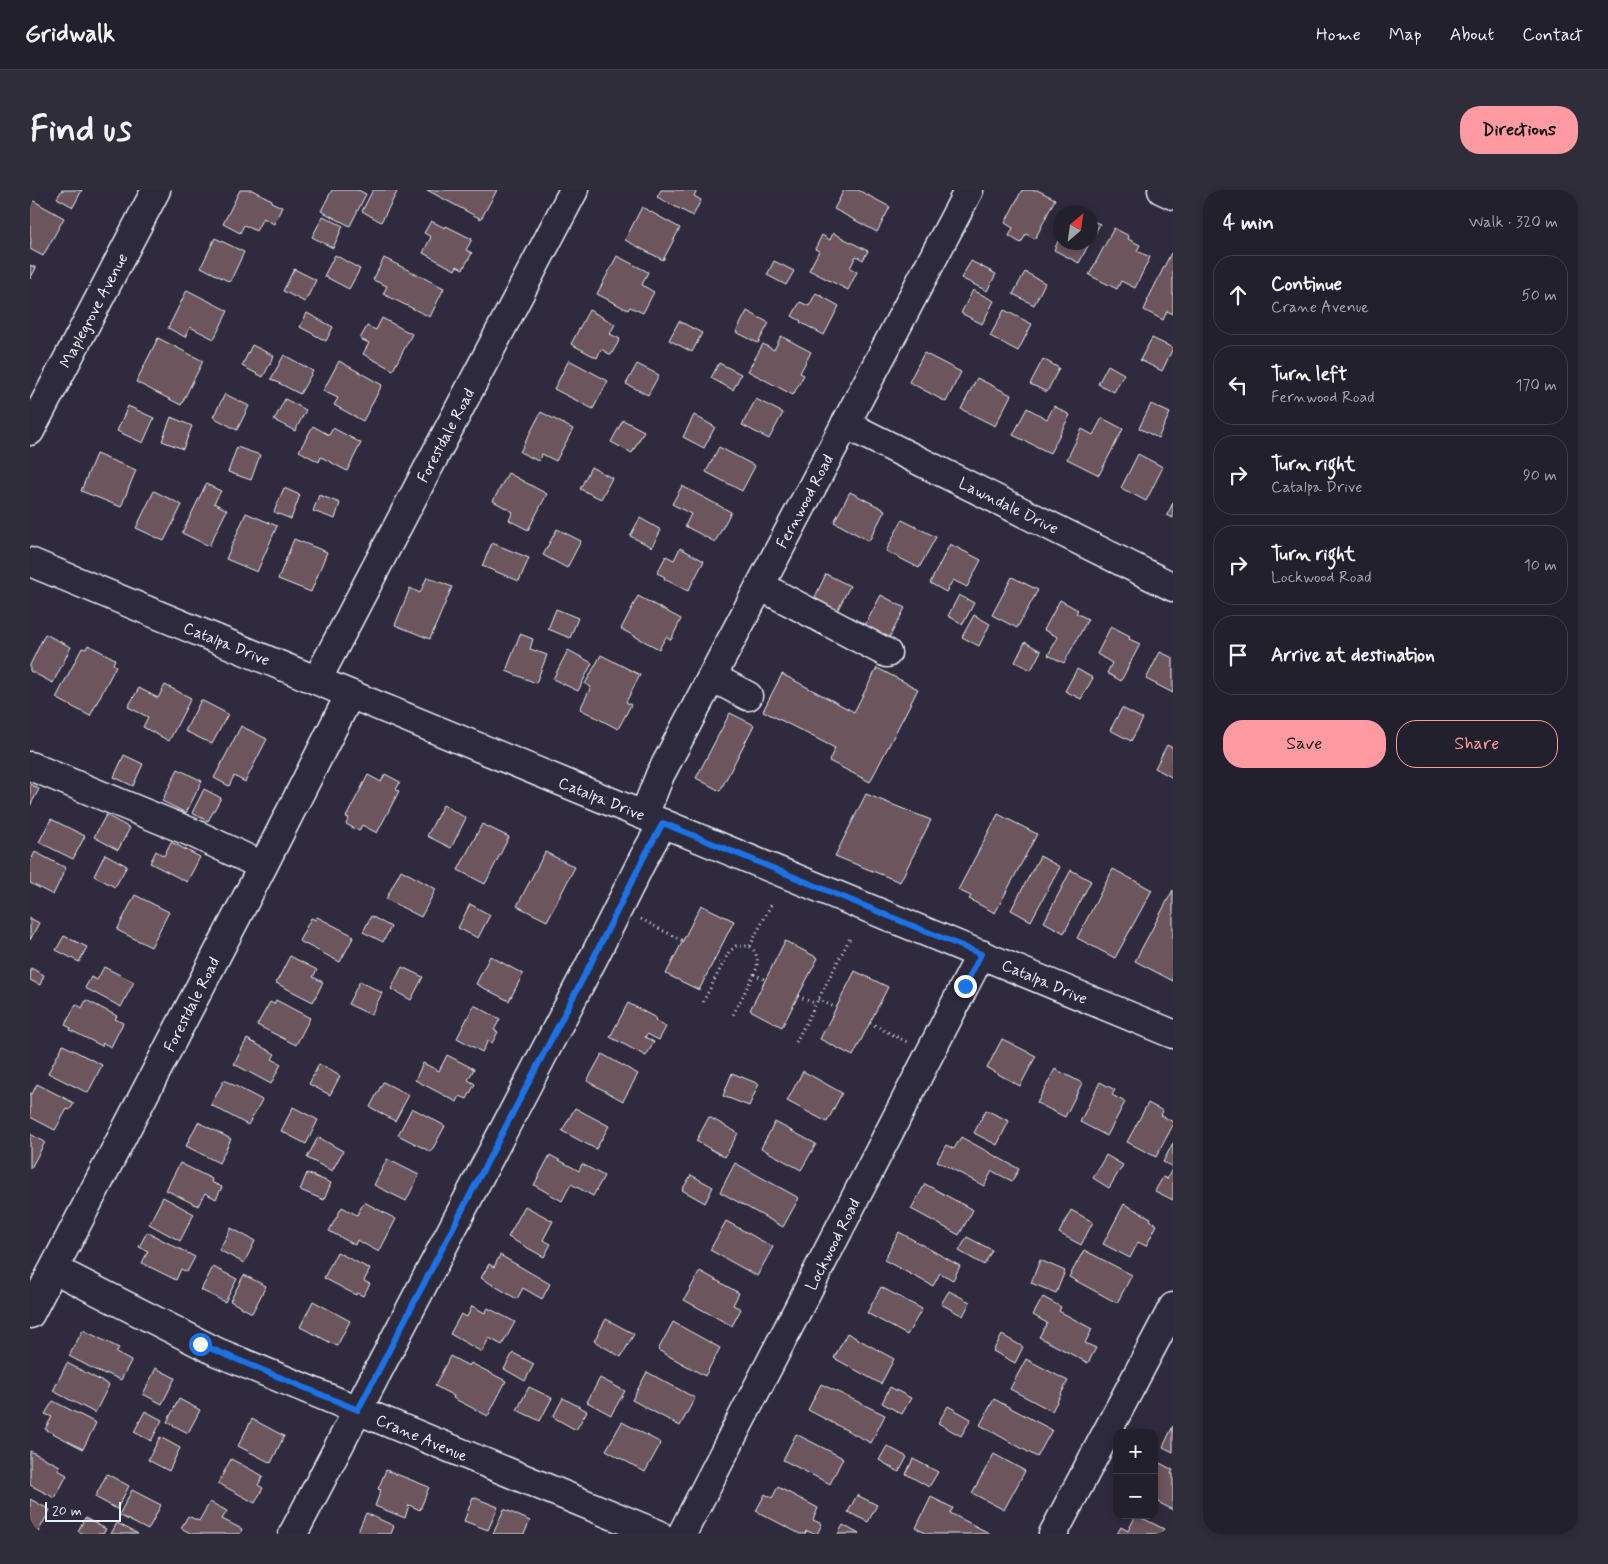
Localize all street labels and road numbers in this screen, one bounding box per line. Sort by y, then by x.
street label: Maplegrove Avenue [55,250,133,372]
street label: Forestdale Road [413,385,480,487]
street label: Fernwood Road [772,451,839,552]
street label: Lawndale Drive [955,473,1062,540]
street label: Catalpa Drive [180,618,273,671]
street label: Catalpa Drive [555,773,648,826]
street label: Forestdale Road [159,954,225,1056]
street label: Catalpa Drive [998,955,1091,1010]
street label: Lockwood Road [801,1195,866,1294]
street label: Crane Avenue [372,1410,471,1467]

